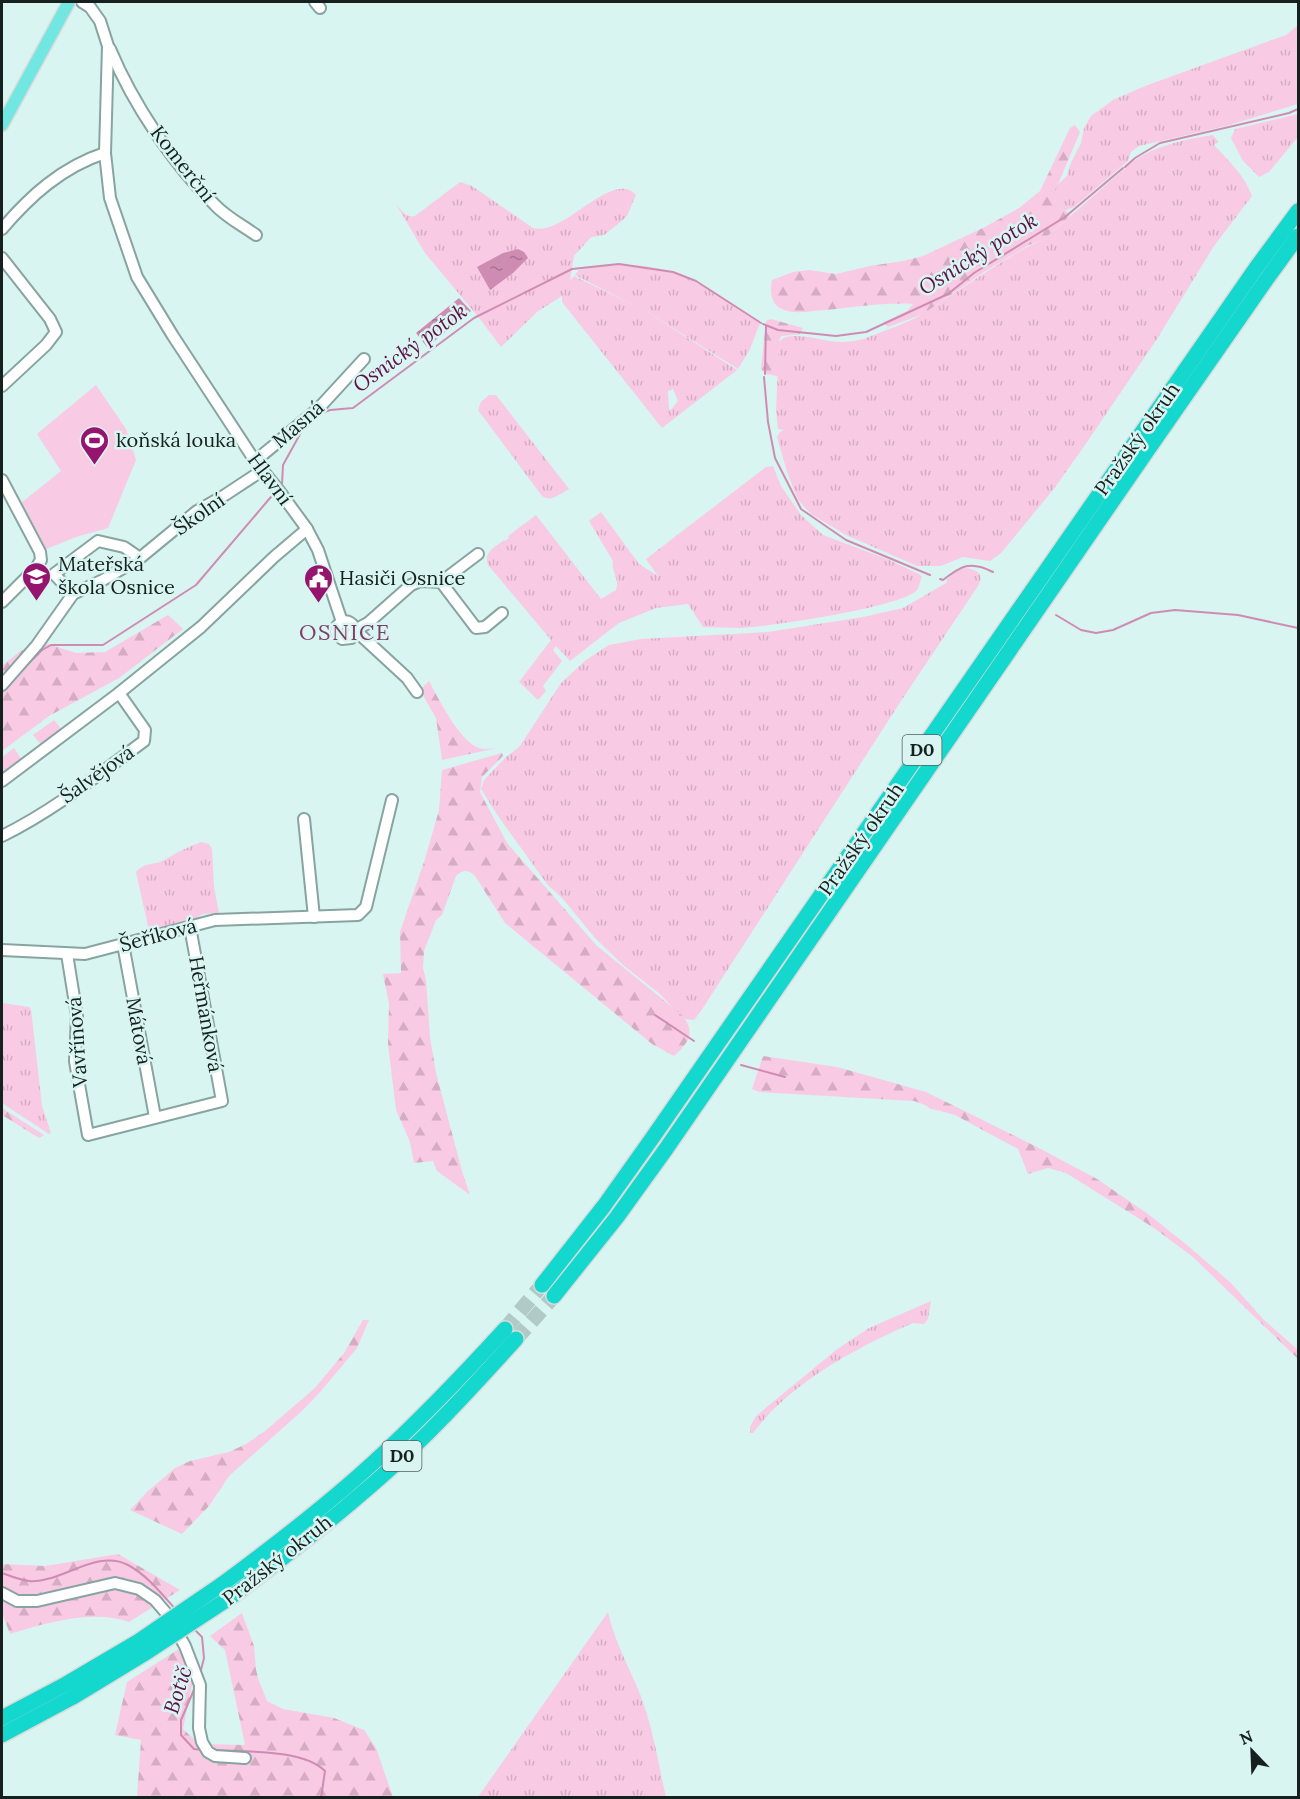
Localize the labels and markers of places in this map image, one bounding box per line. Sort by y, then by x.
sports icon: koňská louka [79,424,111,466]
place label: koňská louka [116,427,236,452]
place label: Mateřská škola Osnice [58,551,175,599]
school or university icon: Mateřská škola Osnice [21,560,53,602]
public building icon: Hasiči Osnice [302,562,334,604]
place label: Hasiči Osnice [339,565,466,590]

